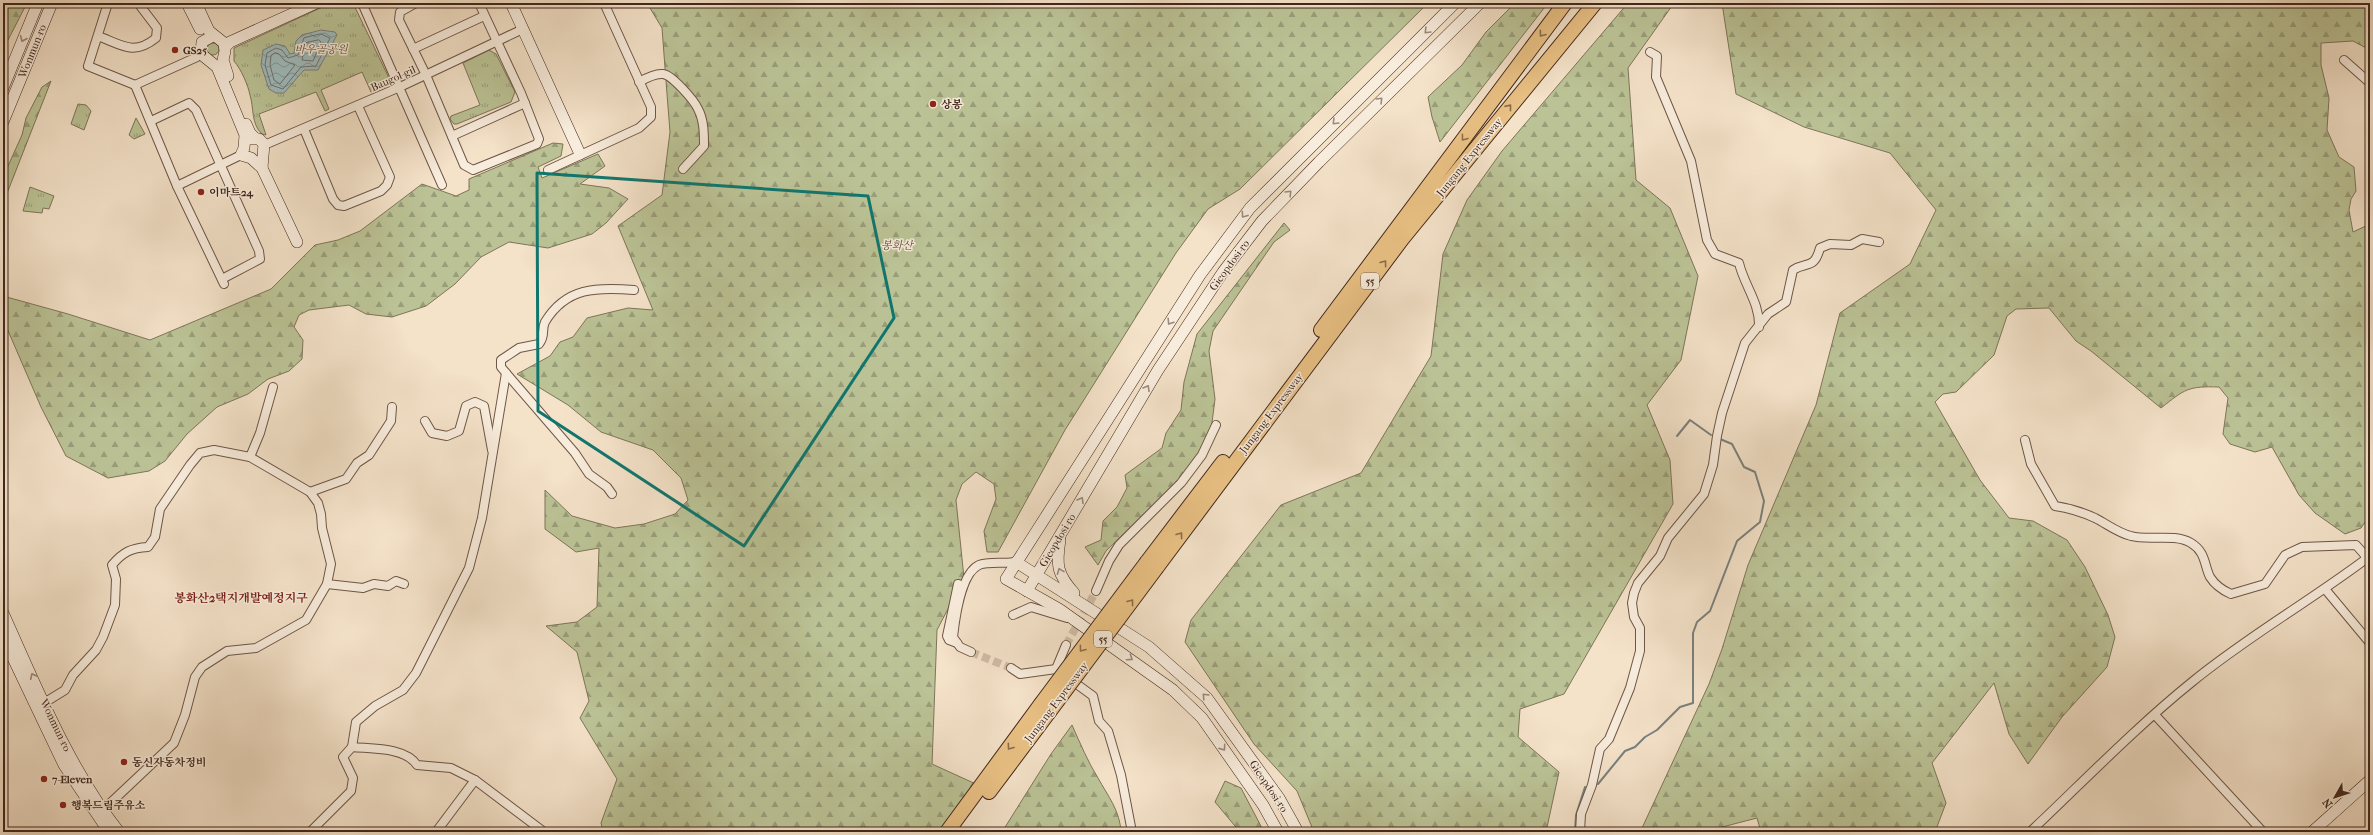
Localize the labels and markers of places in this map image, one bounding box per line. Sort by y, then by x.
place label: GS25 [183,44,207,57]
marker: GS25 [170,45,180,55]
place label: 상봉 [941,98,963,111]
marker: 상봉 [928,99,938,109]
place label: 이마트24 [209,186,254,199]
marker: 이마트24 [196,187,206,197]
place label: 동신자동차정비 [131,756,206,769]
marker: 동신자동차정비 [119,757,129,767]
place label: 7-Eleven [51,773,93,786]
marker: 7-Eleven [39,774,49,784]
place label: 행복드림주유소 [71,799,146,812]
marker: 행복드림주유소 [58,800,68,810]

